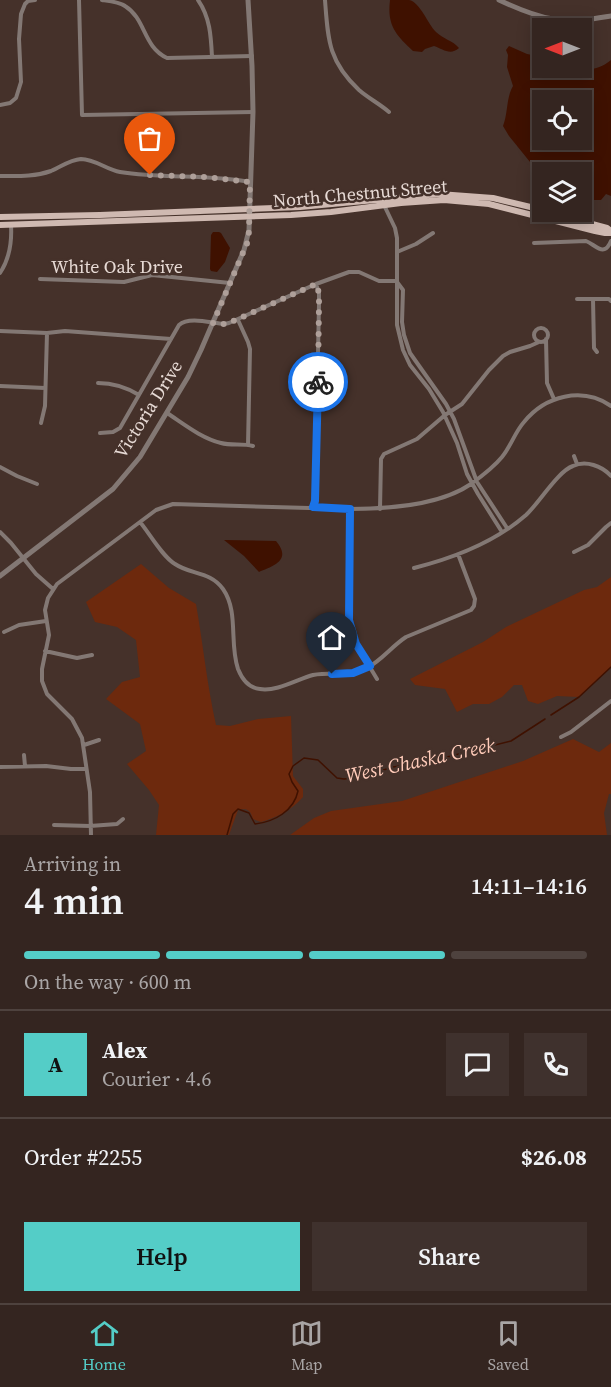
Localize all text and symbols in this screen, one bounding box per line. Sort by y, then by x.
north arrow [532,18,592,78]
map controls [532,18,592,222]
button: locate [532,90,592,150]
pin [124,113,175,175]
icon: bag [133,122,166,155]
button: layers [532,162,592,222]
street label: North Chestnut Street [272,173,448,213]
street label: White Oak Drive [51,254,183,279]
courier [288,352,348,412]
street label: Victoria Drive [108,355,188,463]
icon: bike [302,366,335,399]
pin [306,612,357,674]
icon: home [315,621,348,654]
water label: West Chaska Creek [342,730,498,790]
text: Arriving in [24,850,121,878]
text: 14:11–14:16 [471,871,587,901]
text: 4 min [24,874,124,927]
text: On the way · 600 m [24,968,191,996]
button: chat [446,1033,509,1096]
button: phone [524,1033,587,1096]
text: Alex [102,1035,147,1065]
text: A [48,1049,63,1079]
text: Courier · 4.6 [102,1065,211,1093]
text: Order #2255 [24,1142,142,1172]
text: $26.08 [521,1142,587,1172]
button: Help [24,1222,300,1291]
button: Share [312,1222,587,1291]
tab: Home [82,1317,126,1375]
tab: Map [290,1317,323,1375]
tab: Saved [488,1317,529,1375]

